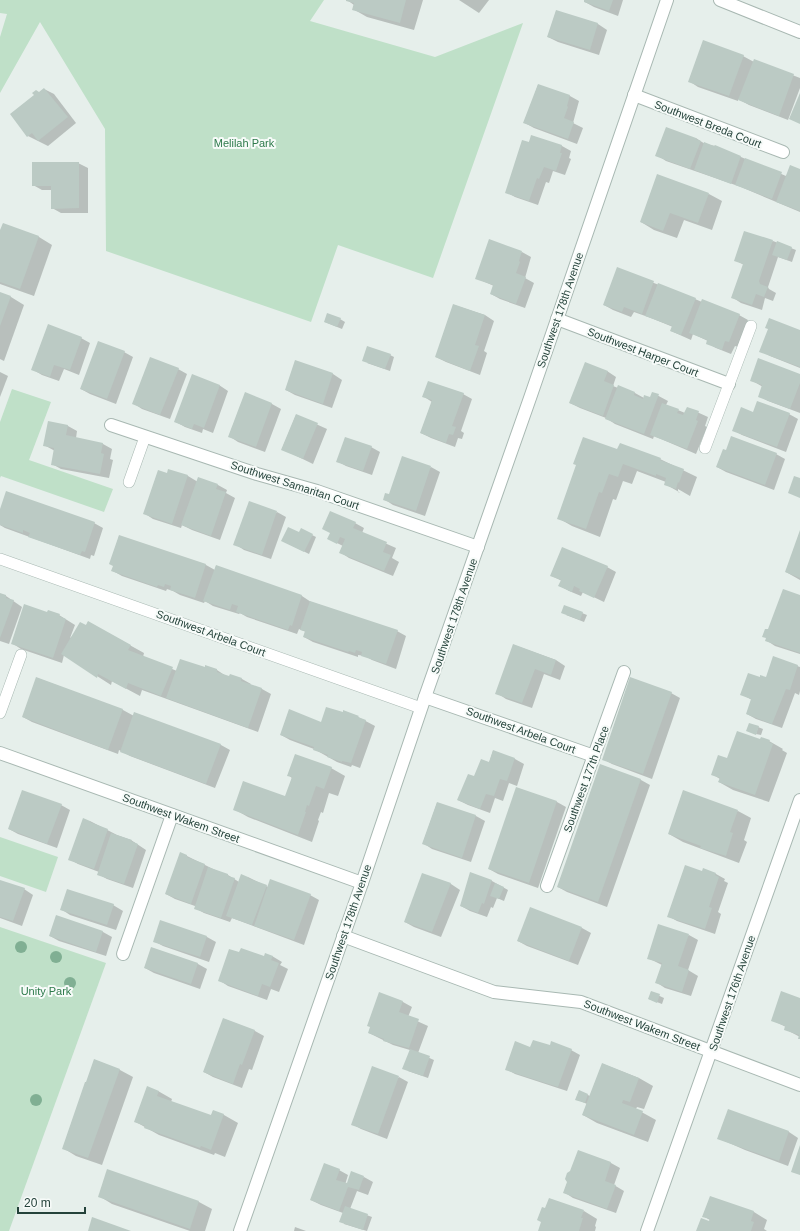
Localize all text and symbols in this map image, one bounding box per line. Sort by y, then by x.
street label: Southwest Breda Court [653,98,763,150]
park label: Melilah Park [214,137,275,149]
street label: Southwest 178th Avenue [535,251,585,369]
street label: Southwest Harper Court [586,325,700,379]
street label: Southwest Samaritan Court [229,459,361,511]
street label: Southwest 178th Avenue [429,557,479,675]
street label: Southwest Arbela Court [155,608,267,658]
street label: Southwest Arbela Court [465,705,577,755]
street label: Southwest 177th Place [561,724,611,834]
street label: Southwest Wakem Street [121,791,241,845]
street label: Southwest 178th Avenue [323,863,373,981]
street label: Southwest 176th Avenue [707,934,757,1052]
park label: Unity Park [21,985,72,997]
street label: Southwest Wakem Street [582,997,702,1053]
scale bar [18,1189,85,1215]
text: 20 m [24,1196,51,1210]

